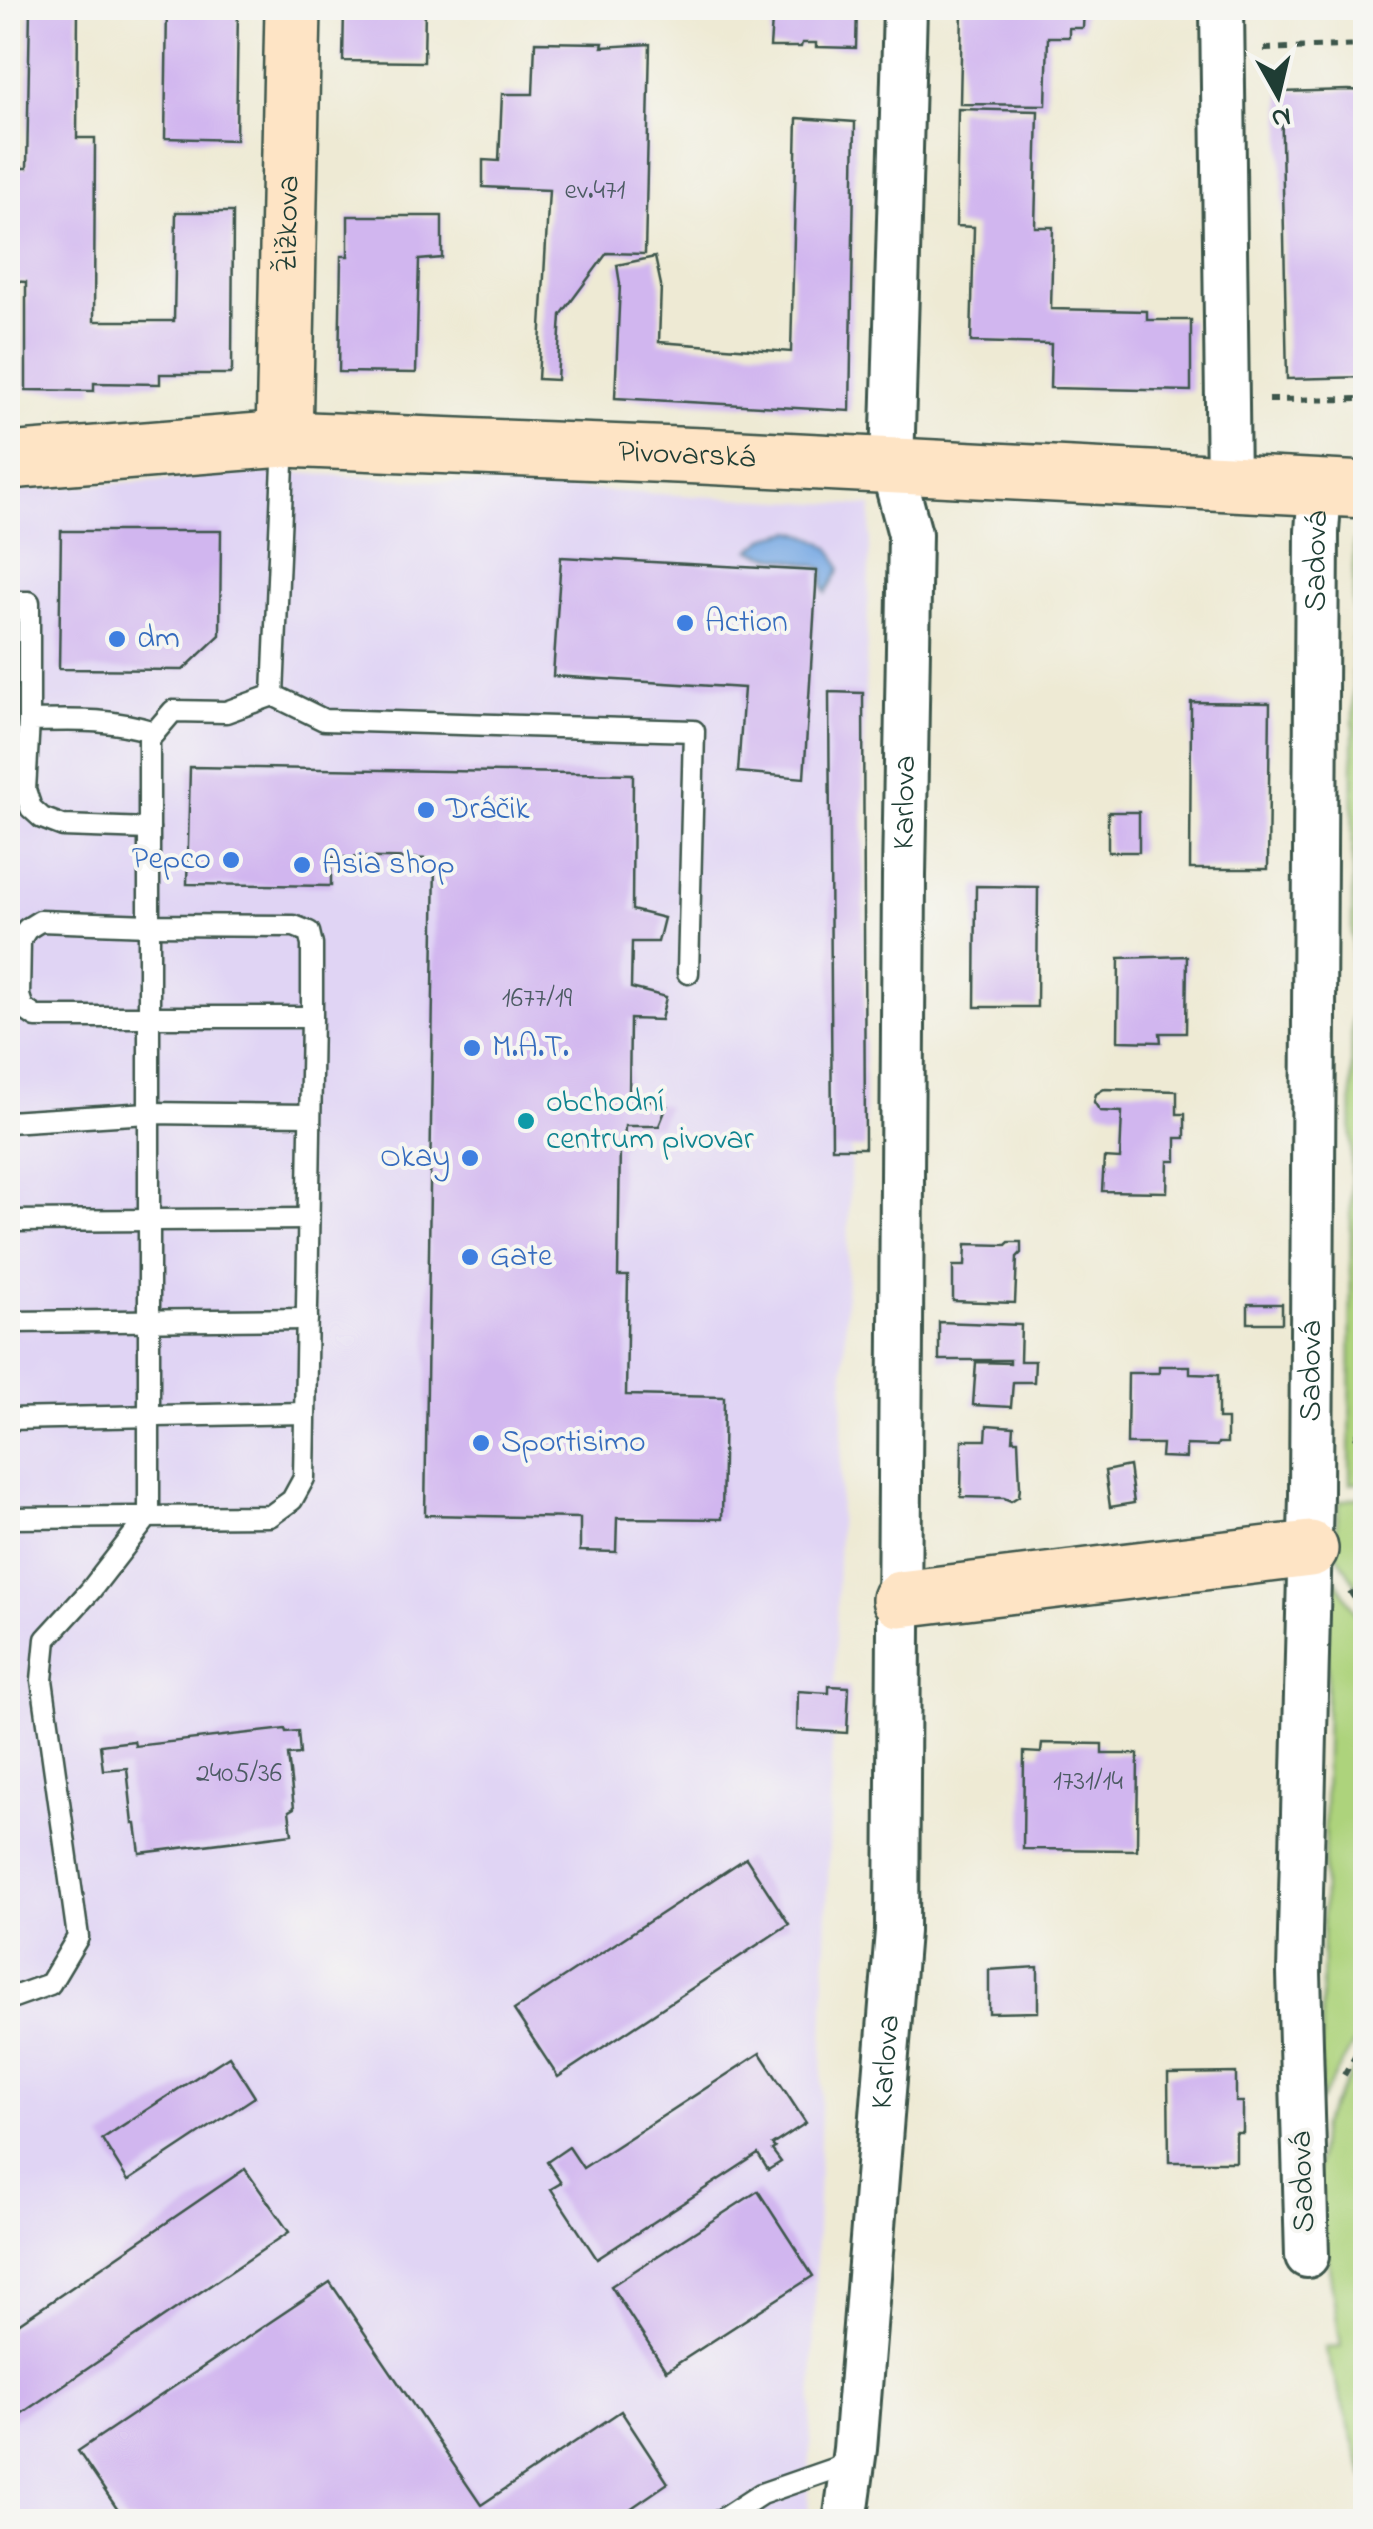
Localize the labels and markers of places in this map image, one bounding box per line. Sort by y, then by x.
place label: Action [705,600,788,647]
marker: Action [674,612,696,634]
place label: dm [137,616,180,663]
marker: dm [106,628,128,650]
place label: Dráčik [445,787,531,834]
marker: Dráčik [415,799,437,821]
place label: Pepco [132,837,211,884]
place label: Asia shop [322,842,455,889]
marker: Pepco [220,849,242,871]
marker: Asia shop [291,854,313,876]
place label: M.A.T. [492,1025,569,1072]
marker: M.A.T. [461,1037,483,1059]
place label: obchodní centrum pivovar [546,1080,754,1164]
marker: obchodní centrum pivovar [515,1110,537,1132]
place label: Okay [380,1135,450,1182]
marker: Okay [459,1147,481,1169]
place label: Gate [490,1234,553,1281]
marker: Gate [459,1246,481,1268]
place label: Sportisimo [501,1420,646,1467]
marker: Sportisimo [470,1432,492,1454]

